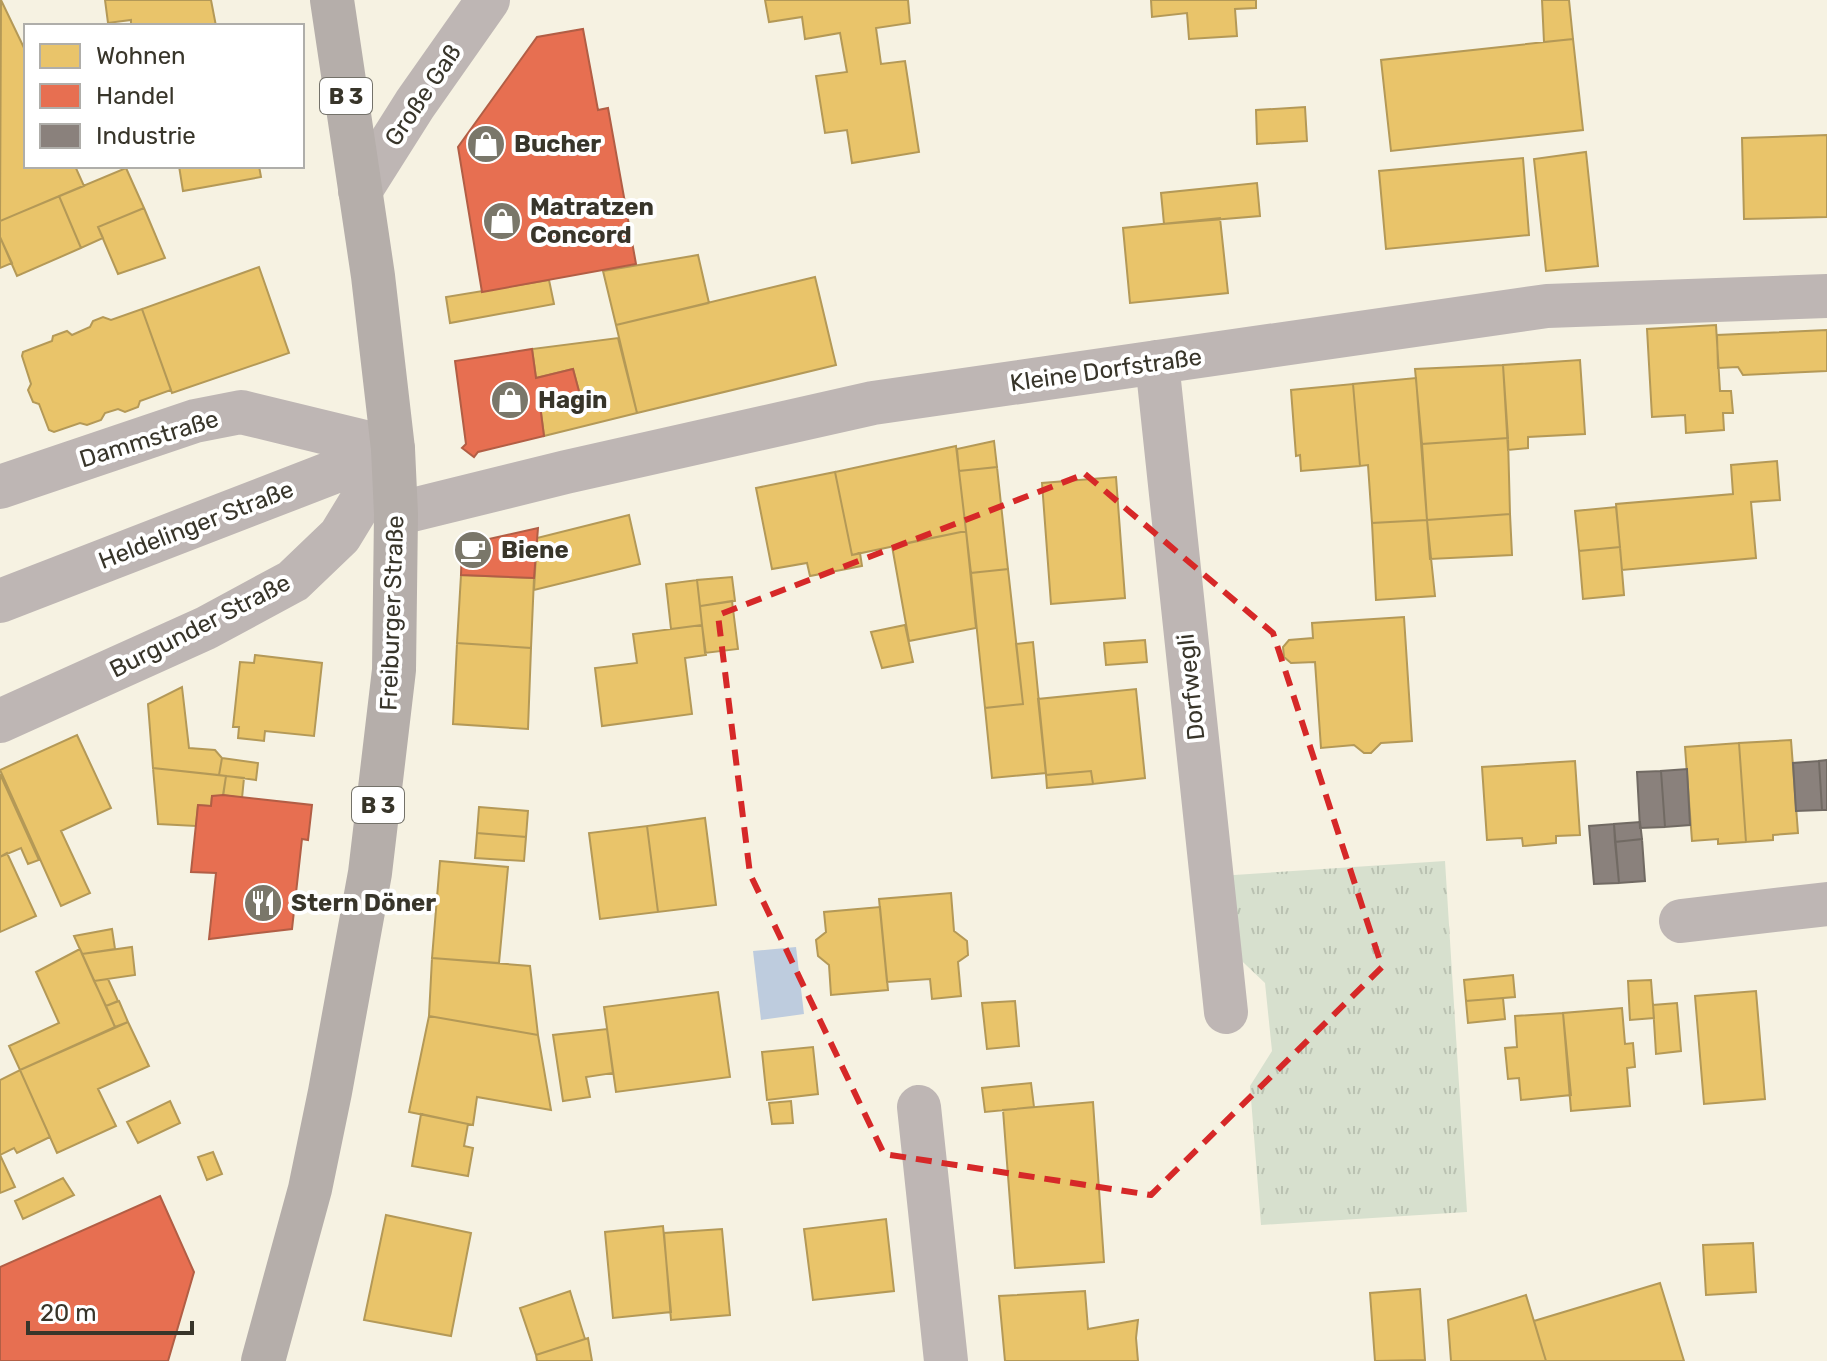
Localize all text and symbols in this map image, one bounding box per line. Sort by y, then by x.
legend [24,24,304,168]
street label: Große Gaß [379,39,467,151]
text: Wohnen [96,42,186,70]
road number: B 3 [320,78,372,114]
text: Handel [96,82,174,110]
text: Industrie [96,122,196,150]
shop icon: Bucher [465,123,507,165]
place label: Bucher [514,130,601,158]
place label: Matratzen Concord [530,193,654,249]
shop icon: Matratzen Concord [481,200,523,242]
street label: Kleine Dorfstraße [1008,343,1204,397]
shop icon: Hagin [489,379,531,421]
place label: Hagin [538,386,608,414]
street label: Dammstraße [76,405,222,473]
street label: Heldelinger Straße [95,475,297,575]
street label: Freiburger Straße [375,515,409,711]
cafe icon: Biene [452,529,494,571]
place label: Biene [501,536,569,564]
street label: Burgunder Straße [105,568,295,684]
street label: Dorfwegli [1171,632,1211,742]
road number: B 3 [352,787,404,823]
restaurant icon: Stern Döner [242,882,284,924]
place label: Stern Döner [291,889,436,917]
scale bar [28,1285,192,1335]
text: 20 m [40,1299,97,1327]

